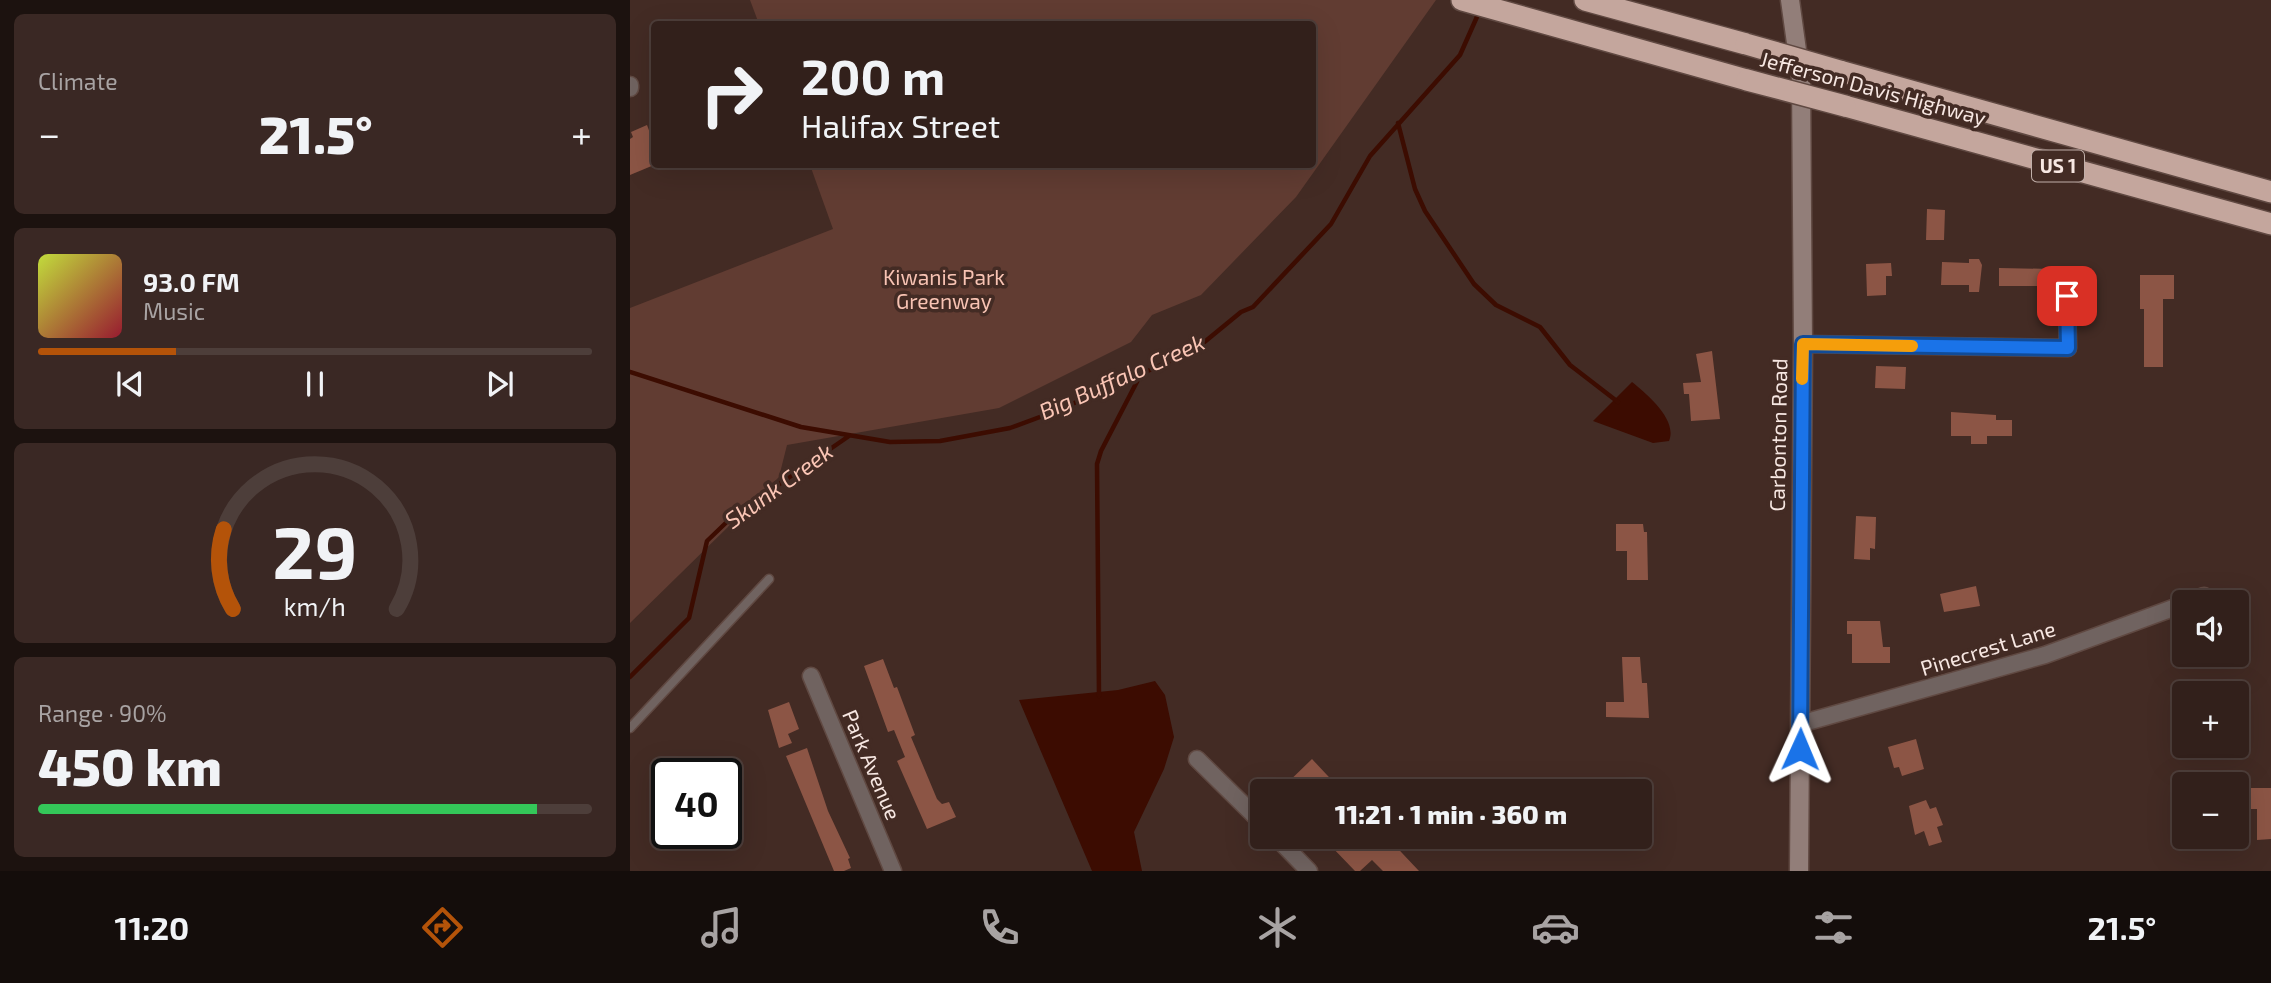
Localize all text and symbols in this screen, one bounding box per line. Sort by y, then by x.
street label: Jefferson Davis Highway [1758,45,1989,130]
text: 200 m [801,46,945,105]
icon: right [686,49,777,140]
text: Climate [38,67,118,95]
text: 21.5° [259,102,373,164]
text: Halifax Street [801,106,1000,144]
text: − [38,110,60,156]
text: + [571,110,592,156]
road number: US 1 [2032,150,2084,182]
park label: Kiwanis Park Greenway [883,264,1005,313]
text: 93.0 FM [143,266,240,297]
pin [2037,266,2097,326]
icon: arrive [2048,277,2086,315]
text: Music [143,297,205,325]
water label: Big Buffalo Creek [1034,327,1209,425]
street label: Carbonton Road [1764,358,1791,512]
icon: previous [111,365,149,403]
icon: pause [296,365,334,403]
icon: next [481,365,519,403]
water label: Skunk Creek [719,437,838,534]
text: 29 [272,506,358,594]
text: km/h [284,590,346,620]
map controls [2172,590,2249,849]
button: sound [2172,590,2249,667]
street label: Pinecrest Lane [1917,615,2058,680]
button: + [2172,681,2249,758]
text: Range · 90% [38,699,167,727]
street label: Park Avenue [838,706,907,823]
position arrow [1763,712,1837,786]
text: 450 km [38,734,222,796]
speed limit sign: 40 [651,758,742,849]
button: − [2172,772,2249,849]
text: 11:21 · 1 min · 360 m [1335,798,1567,829]
icon: directions [418,903,467,952]
icon: music [697,903,746,952]
icon: phone [975,903,1024,952]
icon: climate [1253,903,1302,952]
icon: car [1531,903,1580,952]
icon: filters [1809,903,1858,952]
text: 11:20 [115,908,189,946]
text: 21.5° [2087,908,2156,946]

